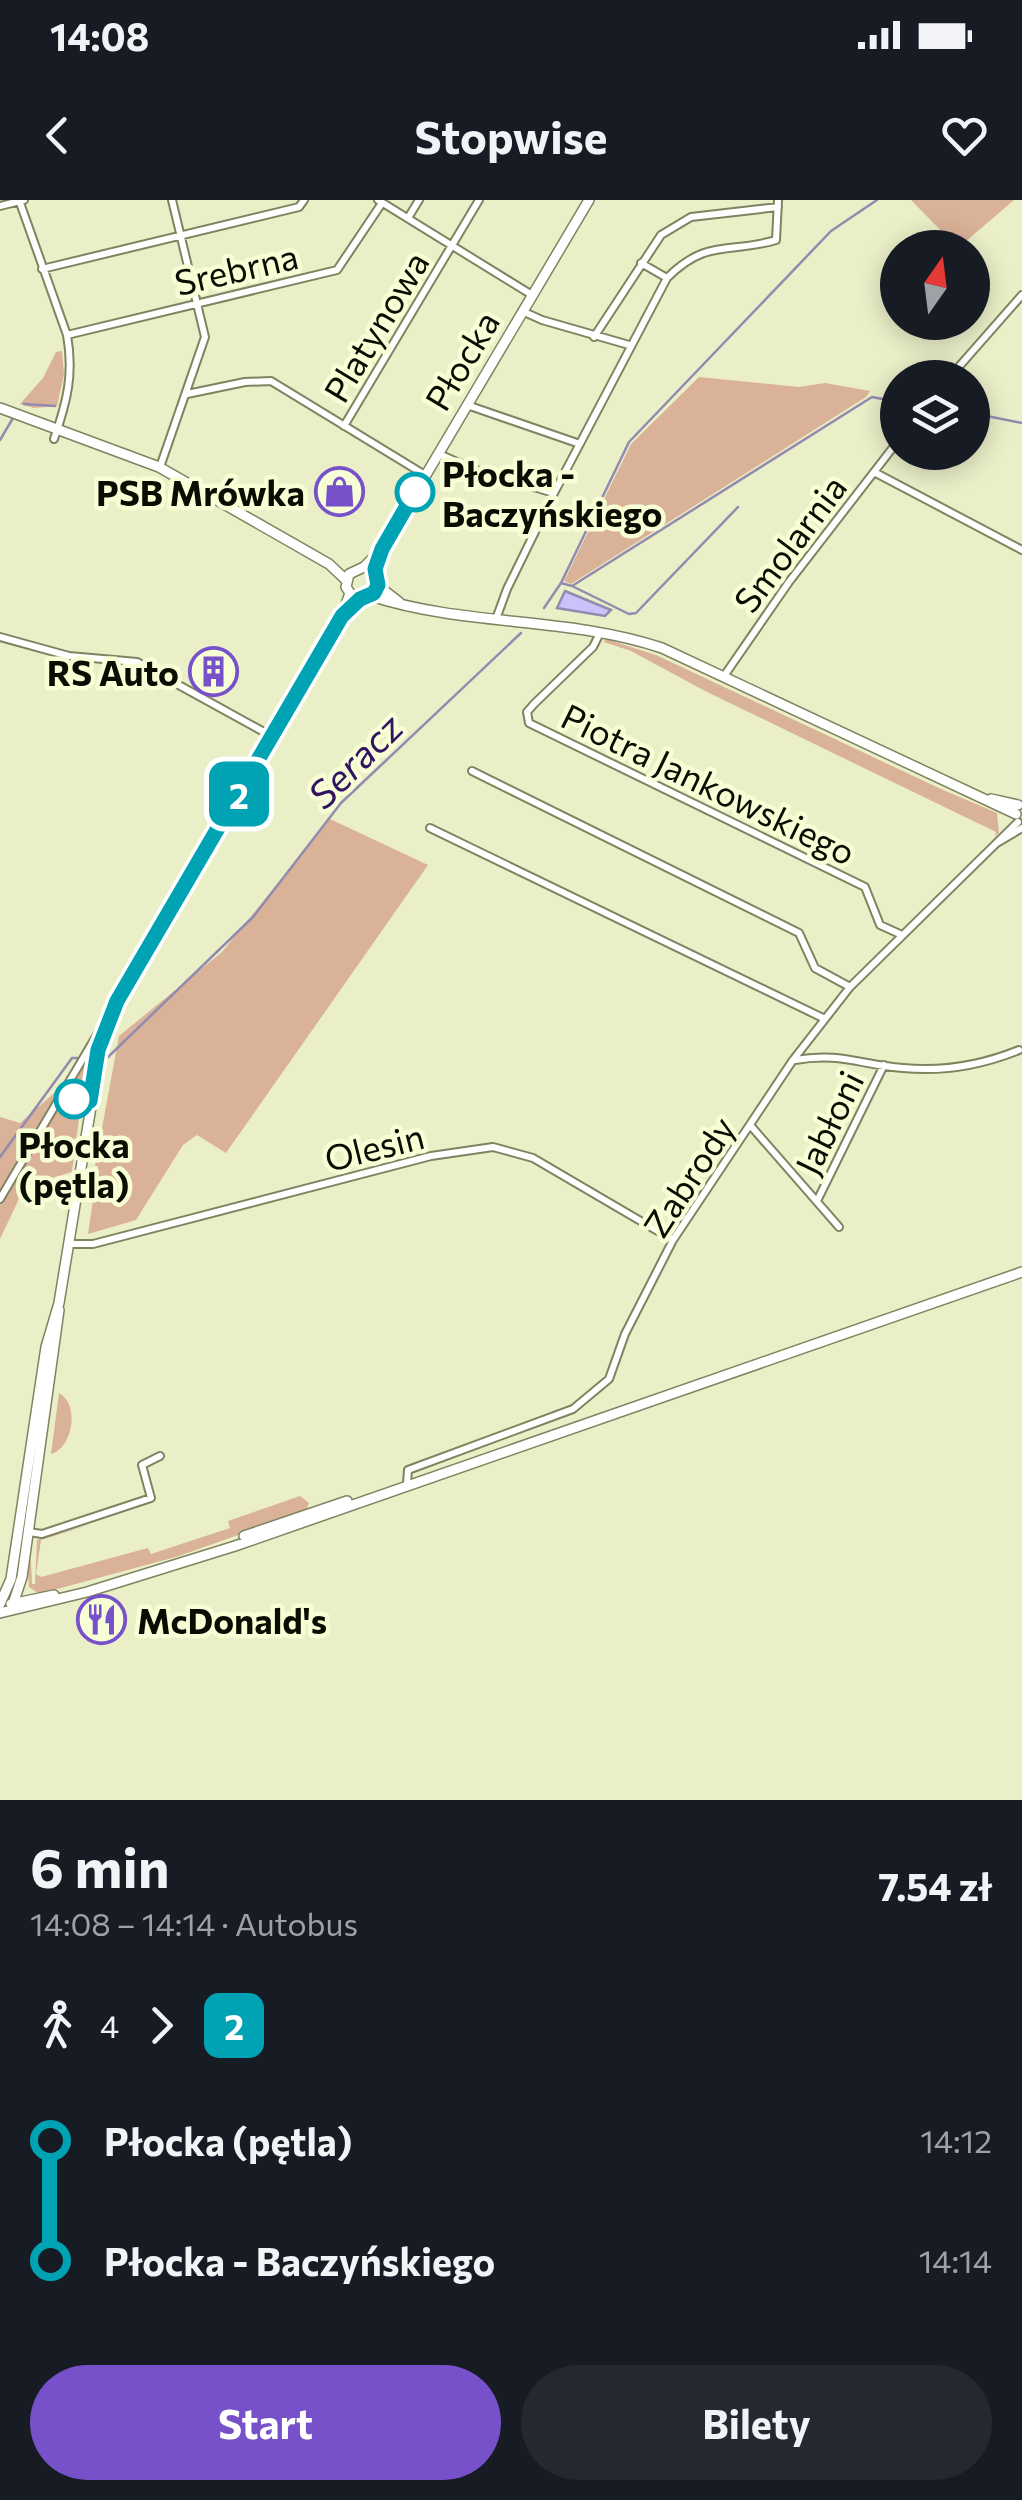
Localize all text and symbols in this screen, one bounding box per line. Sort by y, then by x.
text: 14:08 [50,12,149,59]
icon: back [30,108,85,163]
text: Stopwise [415,108,607,163]
icon: heart [937,108,992,163]
north arrow [880,230,990,340]
map controls [880,230,990,470]
street label: Srebrna [170,233,302,303]
street label: Platynowa [313,243,437,409]
street label: Płocka [415,303,507,417]
button: layers [880,360,990,470]
place label: Płocka - Baczyńskiego [442,451,662,534]
shop icon: PSB Mrówka [314,465,366,517]
street label: Smolarnia [724,466,854,620]
place label: PSB Mrówka [96,470,305,513]
marker: Płocka - Baczyńskiego [396,473,434,511]
building icon: RS Auto [188,645,240,697]
place label: RS Auto [47,650,179,693]
street label: Piotra Jankowskiego [555,693,863,873]
water label: Seracz [297,703,411,817]
line badge: 2 [206,762,272,826]
text: 2 [229,773,249,816]
street label: Jabłoni [785,1063,871,1181]
marker: Płocka (pętla) [55,1080,93,1118]
street label: Zabrody [633,1108,743,1244]
street label: Olesin [320,1113,428,1179]
place label: Płocka (pętla) [18,1122,130,1205]
restaurant icon: McDonald's [76,1593,128,1645]
place label: McDonald's [137,1598,327,1641]
text: 6 min [30,1832,170,1899]
text: 7.54 zł [878,1862,992,1909]
text: 14:08 – 14:14 · Autobus [30,1903,358,1943]
icon: walk [30,1998,85,2053]
icon: forward [134,1998,189,2053]
text: 2 [224,2004,244,2047]
text: 4 [100,2005,119,2045]
text: Płocka (pętla) [104,2117,352,2164]
text: 14:12 [920,2120,992,2160]
text: Płocka - Baczyńskiego [104,2237,495,2284]
text: 14:14 [919,2240,992,2280]
button: Start [30,2365,501,2480]
button: Bilety [521,2365,992,2480]

